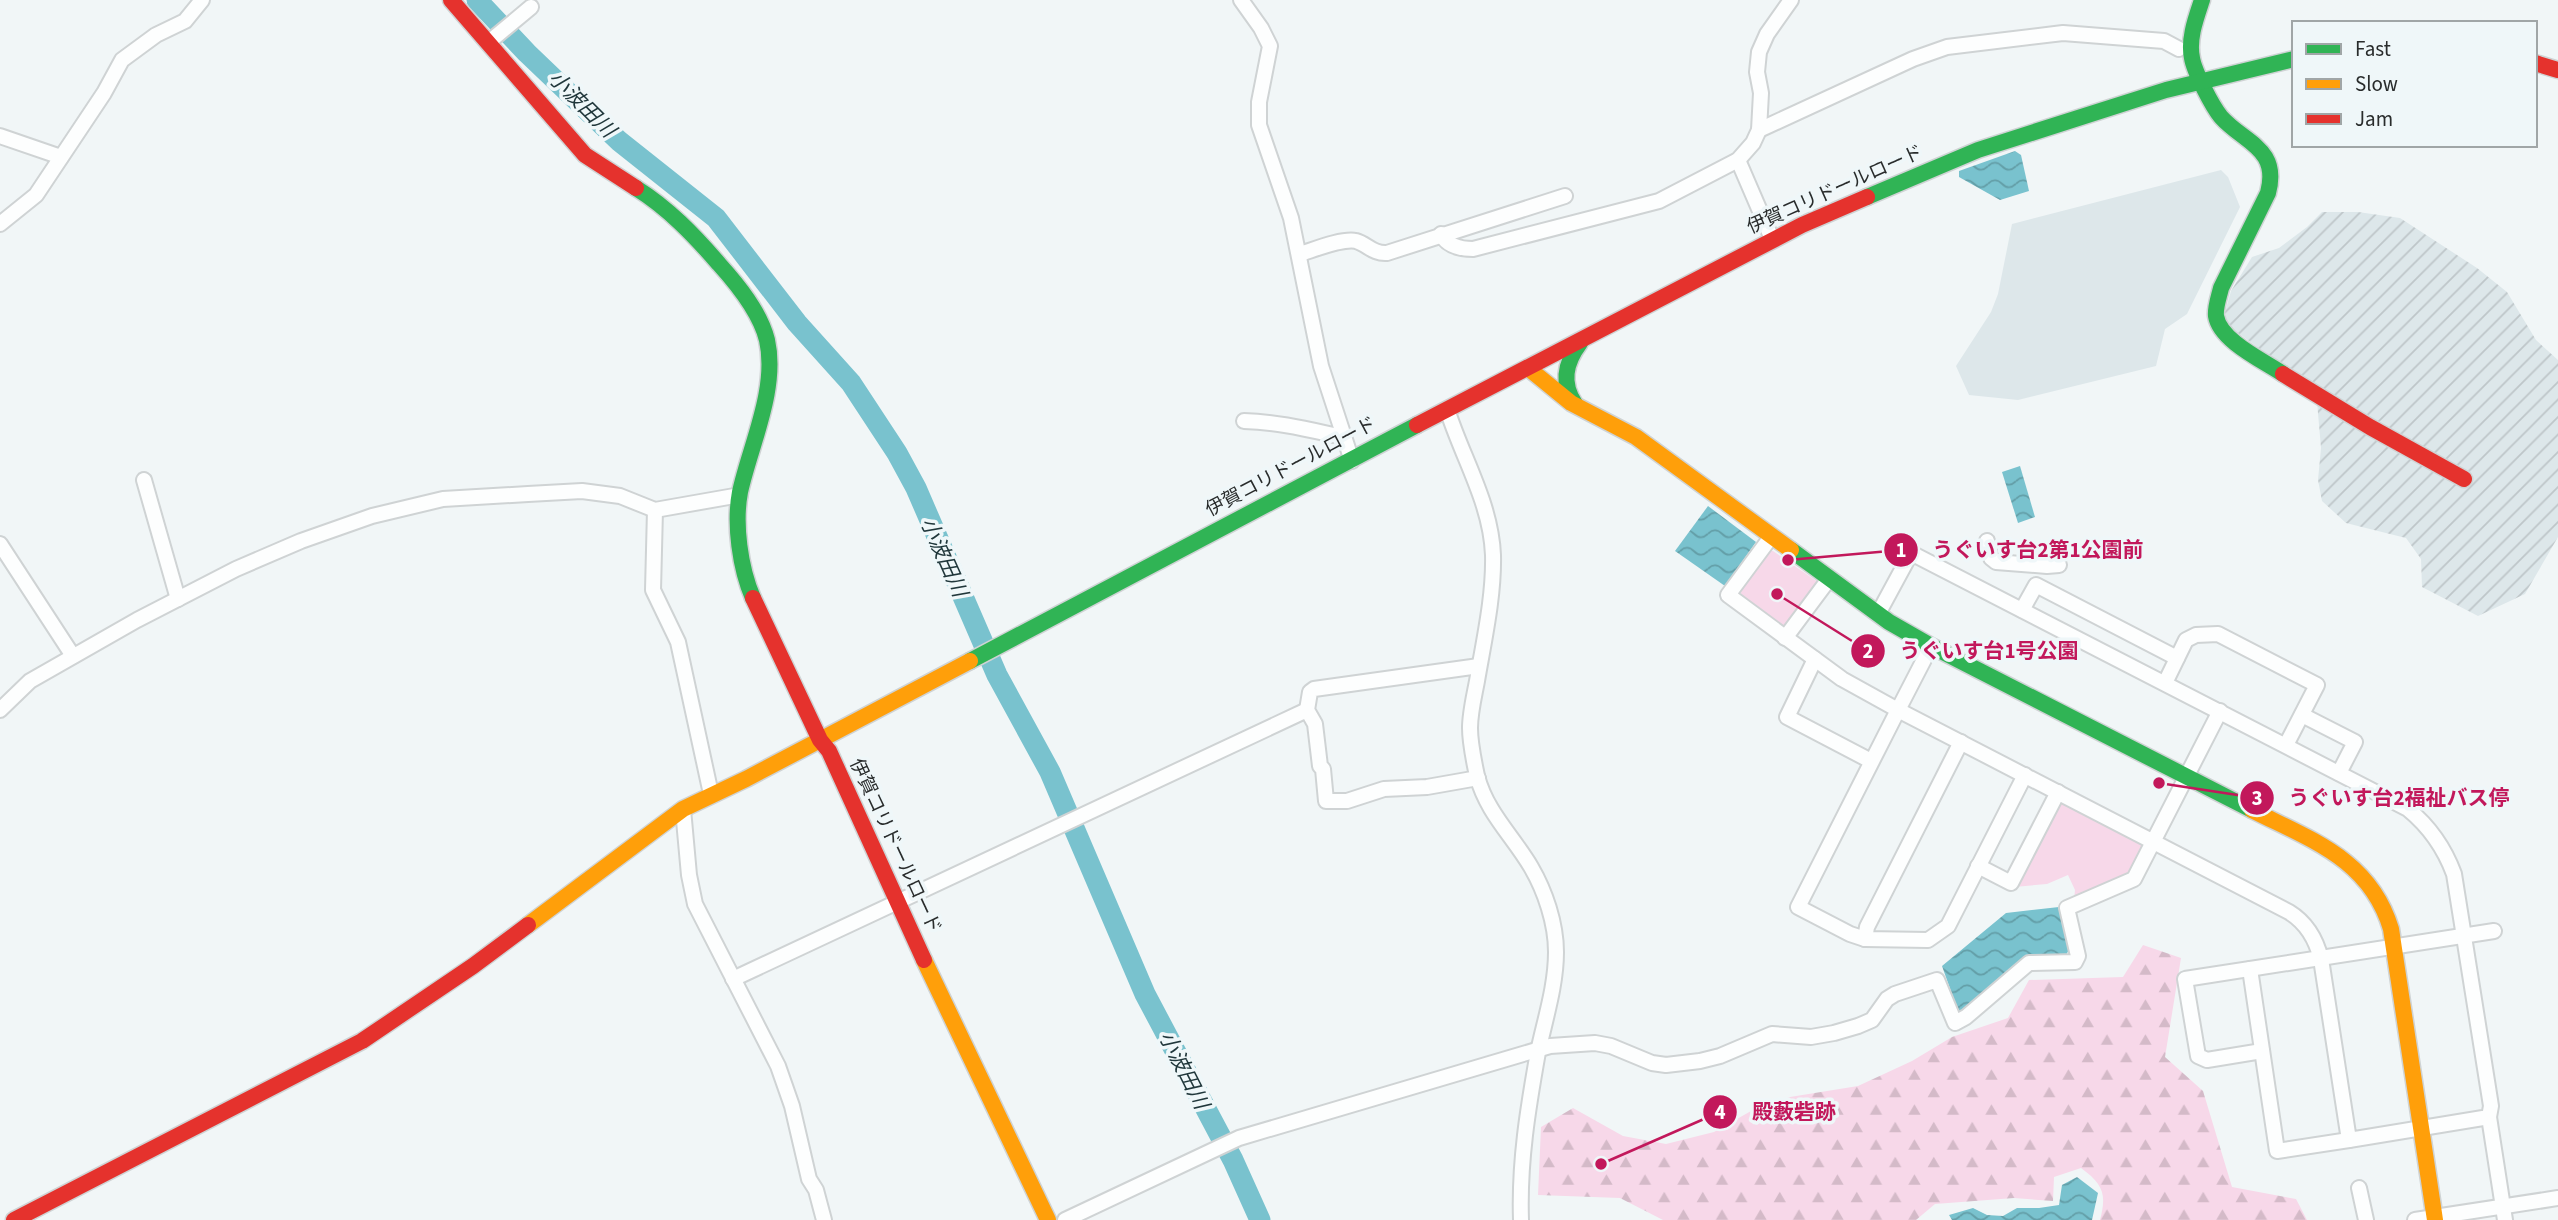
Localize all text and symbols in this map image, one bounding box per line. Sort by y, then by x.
legend [2292,21,2537,147]
text: Fast [2355,34,2391,64]
water label: 小波田川 [542,64,624,146]
text: Slow [2355,69,2398,99]
text: Jam [2355,104,2393,134]
street label: 伊賀コリドールロード [1743,139,1927,241]
street label: 伊賀コリドールロード [1201,410,1381,524]
water label: 小波田川 [913,513,976,603]
callout: うぐいす台2第1公園前 [1883,529,2157,571]
text: 1 [1895,535,1907,565]
text: うぐいす台2第1公園前 [1932,535,2144,565]
callout: うぐいす台1号公園 [1850,630,2092,672]
text: 2 [1862,636,1874,666]
text: うぐいす台1号公園 [1899,636,2079,666]
street label: 伊賀コリドールロード [843,754,947,938]
callout: うぐいす台2福祉バス停 [2239,777,2523,819]
text: 3 [2251,783,2263,813]
text: うぐいす台2福祉バス停 [2288,783,2510,813]
water label: 小波田川 [1152,1026,1217,1116]
callout: 殿藪砦跡 [1703,1091,1850,1133]
text: 4 [1714,1097,1726,1127]
text: 殿藪砦跡 [1752,1097,1836,1127]

